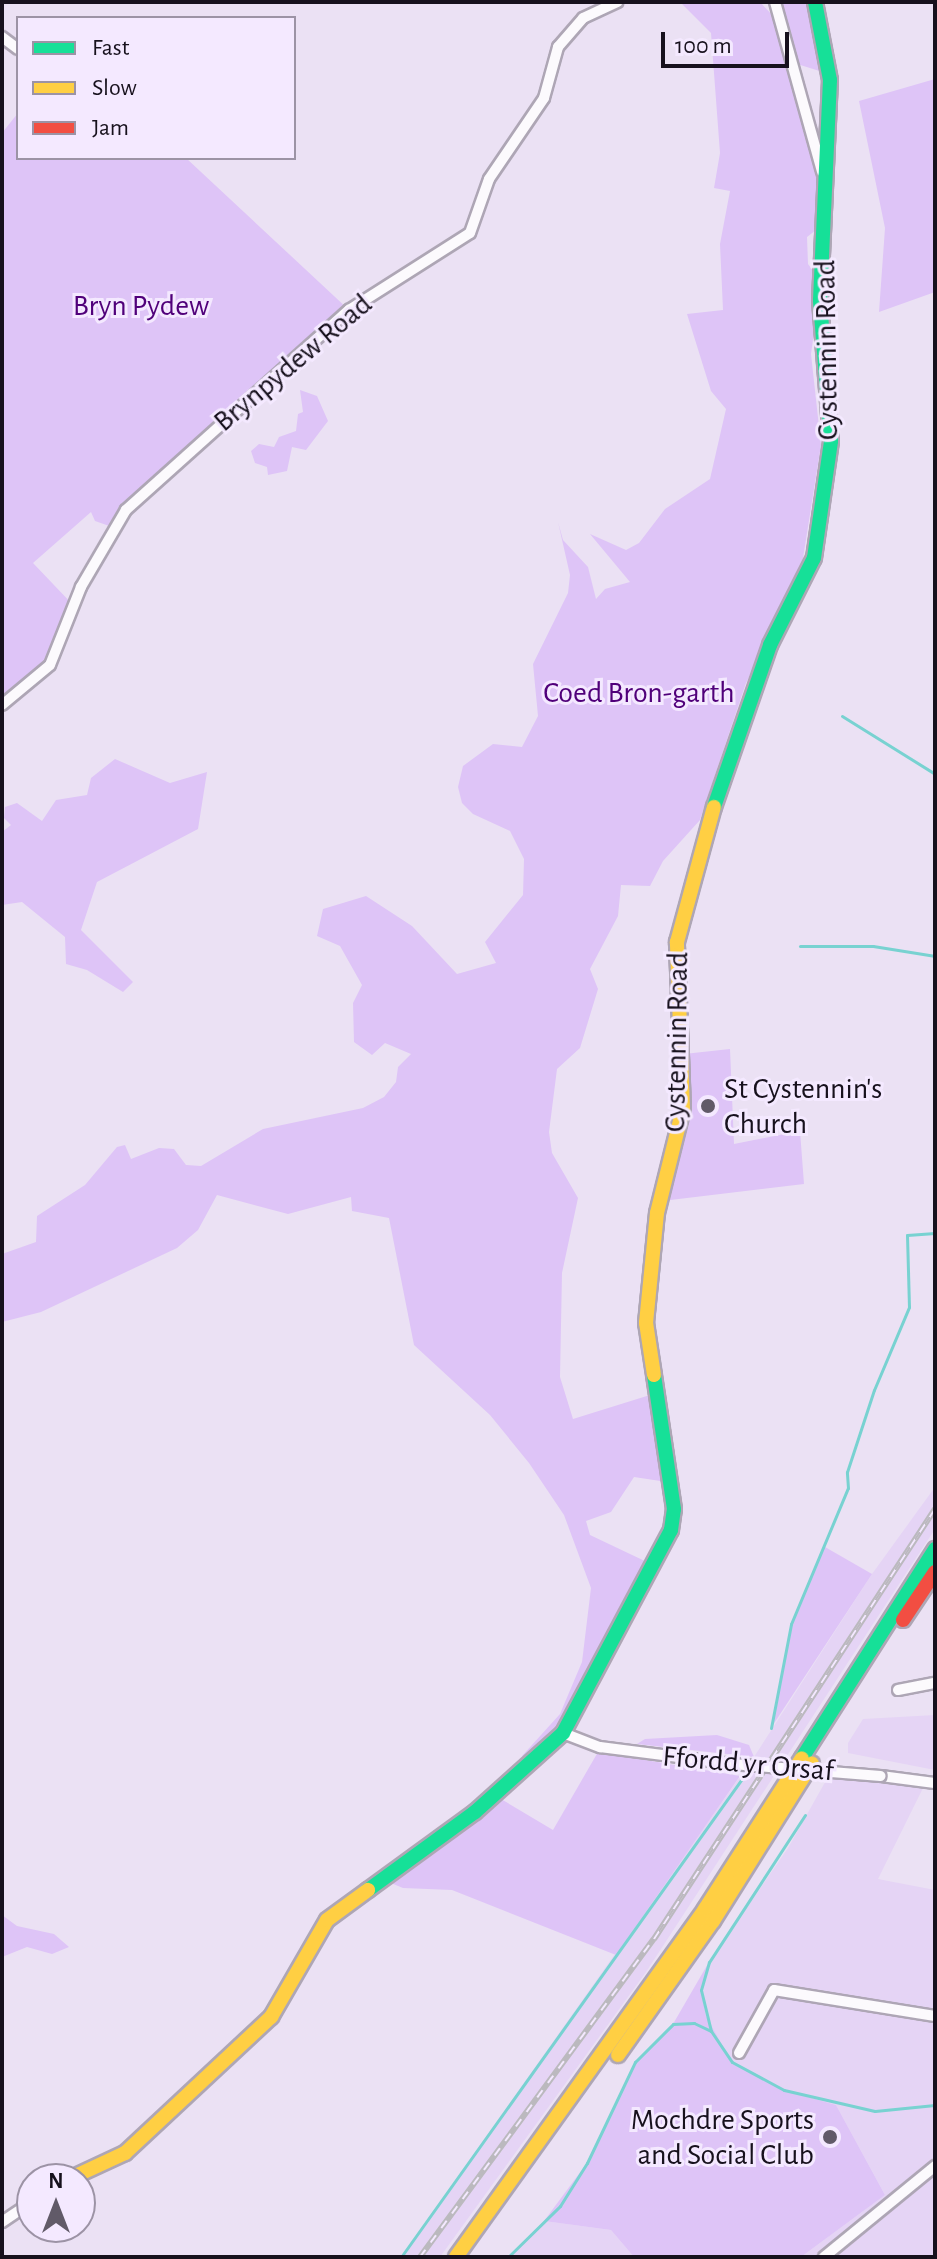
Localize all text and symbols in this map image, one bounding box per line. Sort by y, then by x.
legend [16,16,296,160]
scale bar [665,16,793,66]
text: 100 m [675,34,732,58]
text: Fast [92,36,129,60]
text: Slow [92,76,137,100]
text: Jam [92,116,129,140]
street label: Cystennin Road [807,260,847,440]
street label: Brynpydew Road [207,286,379,440]
park label: Bryn Pydew [73,288,209,324]
park label: Coed Bron-garth [543,675,735,711]
street label: Cystennin Road [657,952,697,1132]
place label: St Cystennin's Church [724,1071,882,1142]
marker: St Cystennin's Church [699,1097,717,1115]
street label: Ffordd yr Orsaf [661,1739,835,1789]
place label: Mochdre Sports and Social Club [631,2102,814,2172]
marker: Mochdre Sports and Social Club [821,2128,839,2146]
north arrow [16,2163,96,2243]
text: N [48,2170,64,2192]

